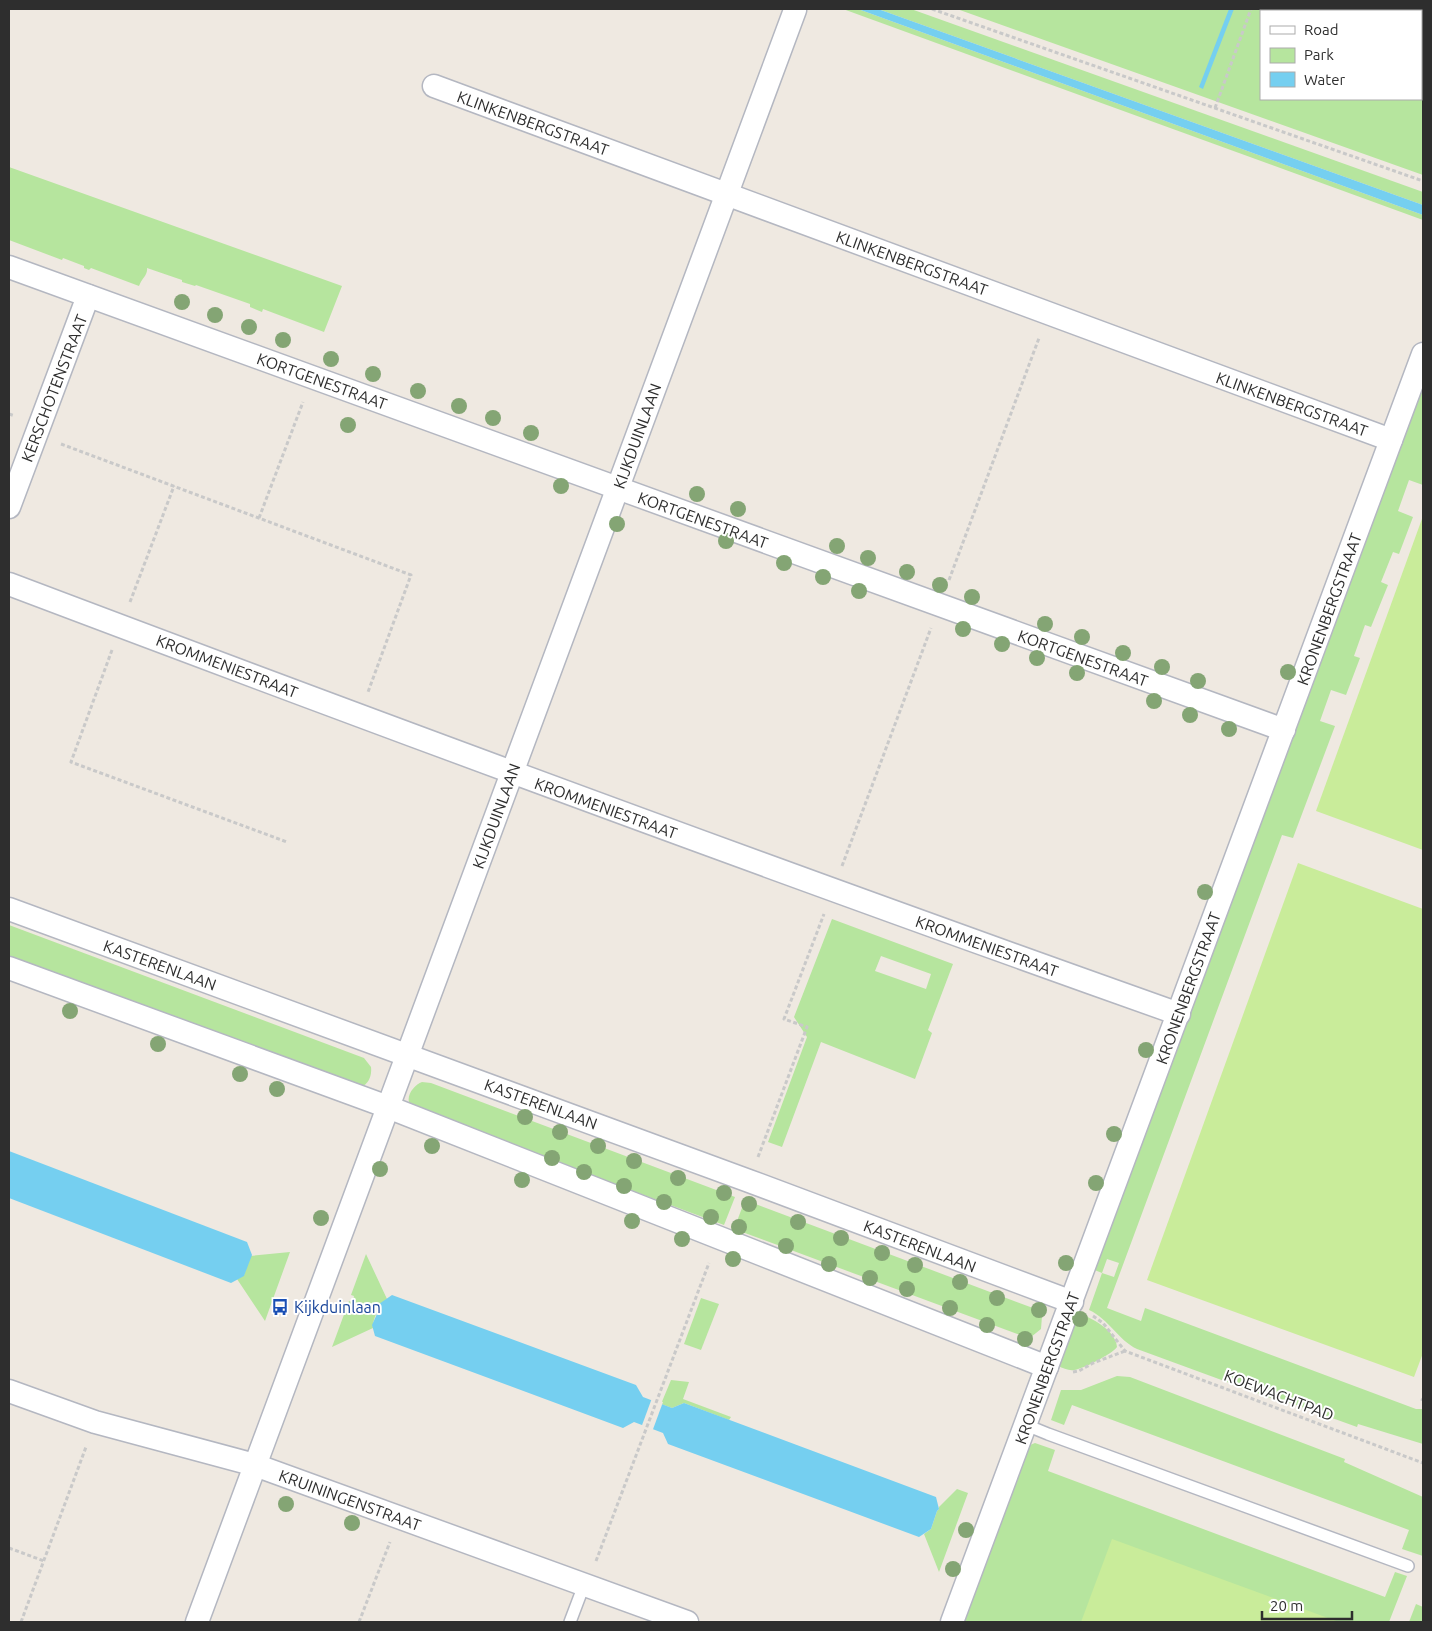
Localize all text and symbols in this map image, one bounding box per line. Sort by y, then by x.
legend [1260,10,1422,100]
text: Road [1304,21,1339,38]
text: Park [1304,46,1334,63]
text: Water [1304,71,1345,88]
street label: KLINKENBERGSTRAAT [455,87,611,159]
street label: KLINKENBERGSTRAAT [834,227,990,299]
street label: KERSCHOTENSTRAAT [18,312,90,464]
street label: KORTGENESTRAAT [254,349,390,413]
street label: KLINKENBERGSTRAAT [1214,368,1370,440]
street label: KIJKDUINLAAN [610,381,664,491]
street label: KORTGENESTRAAT [635,488,771,552]
street label: KRONENBERGSTRAAT [1293,530,1365,688]
street label: KORTGENESTRAAT [1015,626,1151,690]
street label: KROMMENIESTRAAT [154,631,301,701]
street label: KIJKDUINLAAN [469,761,523,871]
street label: KROMMENIESTRAAT [532,774,680,842]
street label: KRONENBERGSTRAAT [1152,909,1224,1067]
street label: KROMMENIESTRAAT [913,912,1061,980]
street label: KASTERENLAAN [101,936,219,994]
street label: KASTERENLAAN [482,1075,600,1133]
street label: KASTERENLAAN [861,1216,979,1276]
street label: KRONENBERGSTRAAT [1011,1289,1083,1447]
bus stop icon: Kijkduinlaan [270,1297,290,1317]
place label: Kijkduinlaan [294,1298,381,1316]
street label: KOEWACHTPAD [1222,1366,1336,1424]
street label: KRUININGENSTRAAT [277,1466,424,1534]
scale bar [1262,1588,1352,1620]
text: 20 m [1270,1597,1303,1614]

